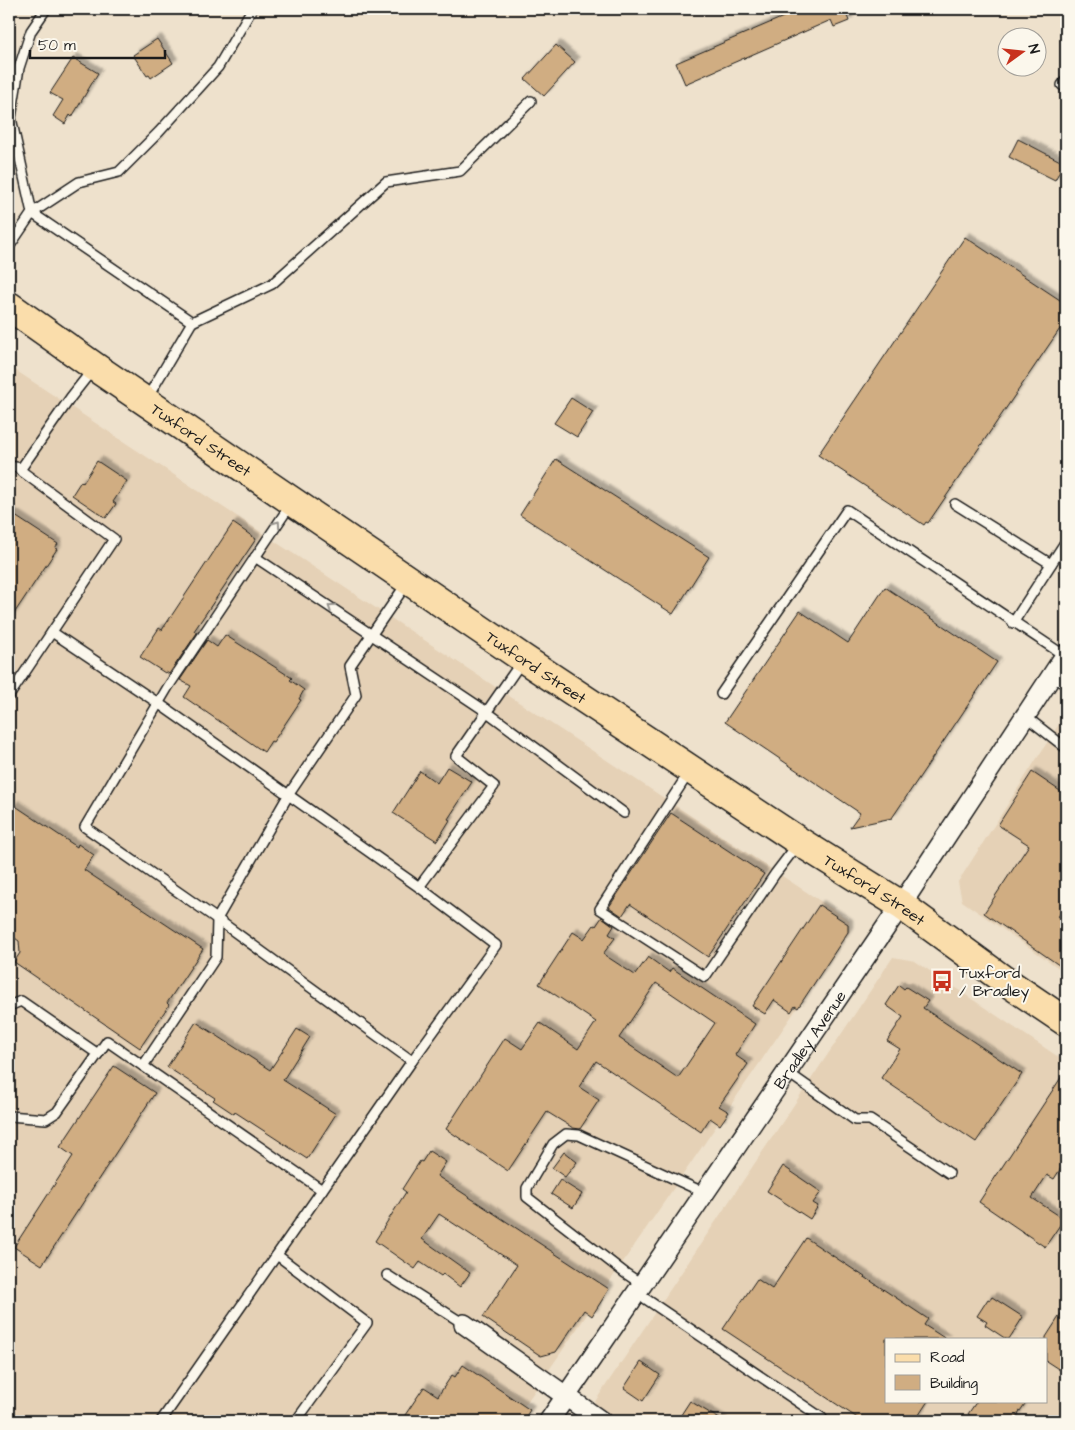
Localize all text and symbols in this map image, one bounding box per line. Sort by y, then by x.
scale bar [30,28,165,60]
north arrow [998,28,1048,78]
text: 50 m [38,35,76,56]
text: N [1023,42,1044,56]
street label: Tuxford Street [146,398,256,482]
one-way arrow [271,521,280,530]
one-way arrow [328,604,337,613]
street label: Tuxford Street [481,626,591,710]
street label: Tuxford Street [819,849,930,931]
place label: Tuxford / Bradley [959,962,1029,1003]
bus stop icon: Tuxford / Bradley [929,968,955,994]
street label: Bradley Avenue [769,986,852,1094]
legend [885,1338,1048,1402]
text: Road [930,1347,965,1368]
text: Building [930,1373,978,1395]

